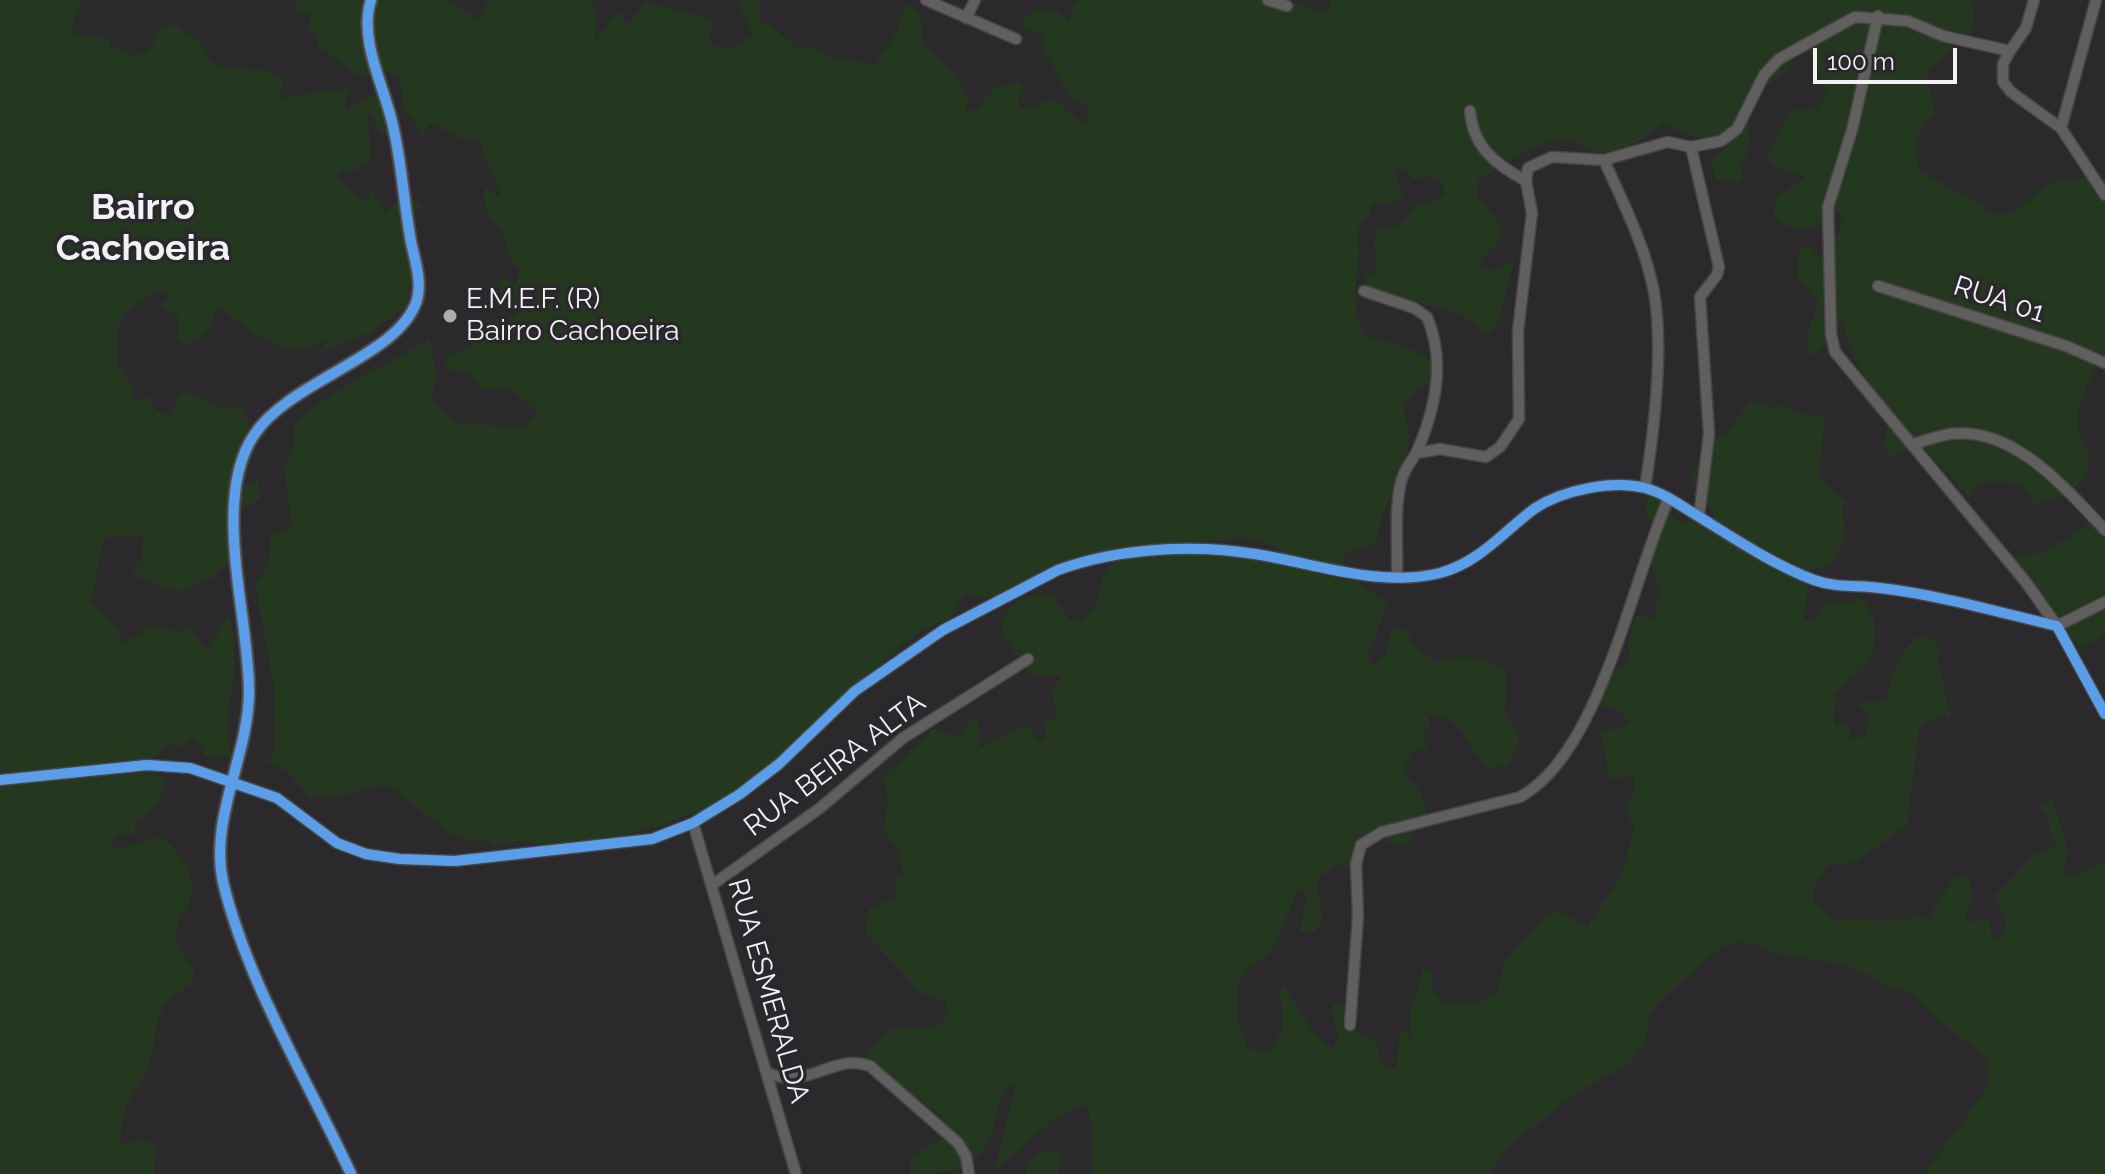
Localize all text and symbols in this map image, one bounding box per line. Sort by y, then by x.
scale bar [1817,32,1961,82]
text: 100 m [1827,47,1895,76]
district label: Bairro Cachoeira [56,186,230,271]
street label: RUA 01 [1949,270,2049,330]
place label: E.M.E.F. (R) Bairro Cachoeira [466,283,679,349]
marker: E.M.E.F. (R) Bairro Cachoeira [441,307,459,325]
street label: RUA BEIRA ALTA [738,686,932,844]
street label: RUA ESMERALDA [720,875,816,1107]

